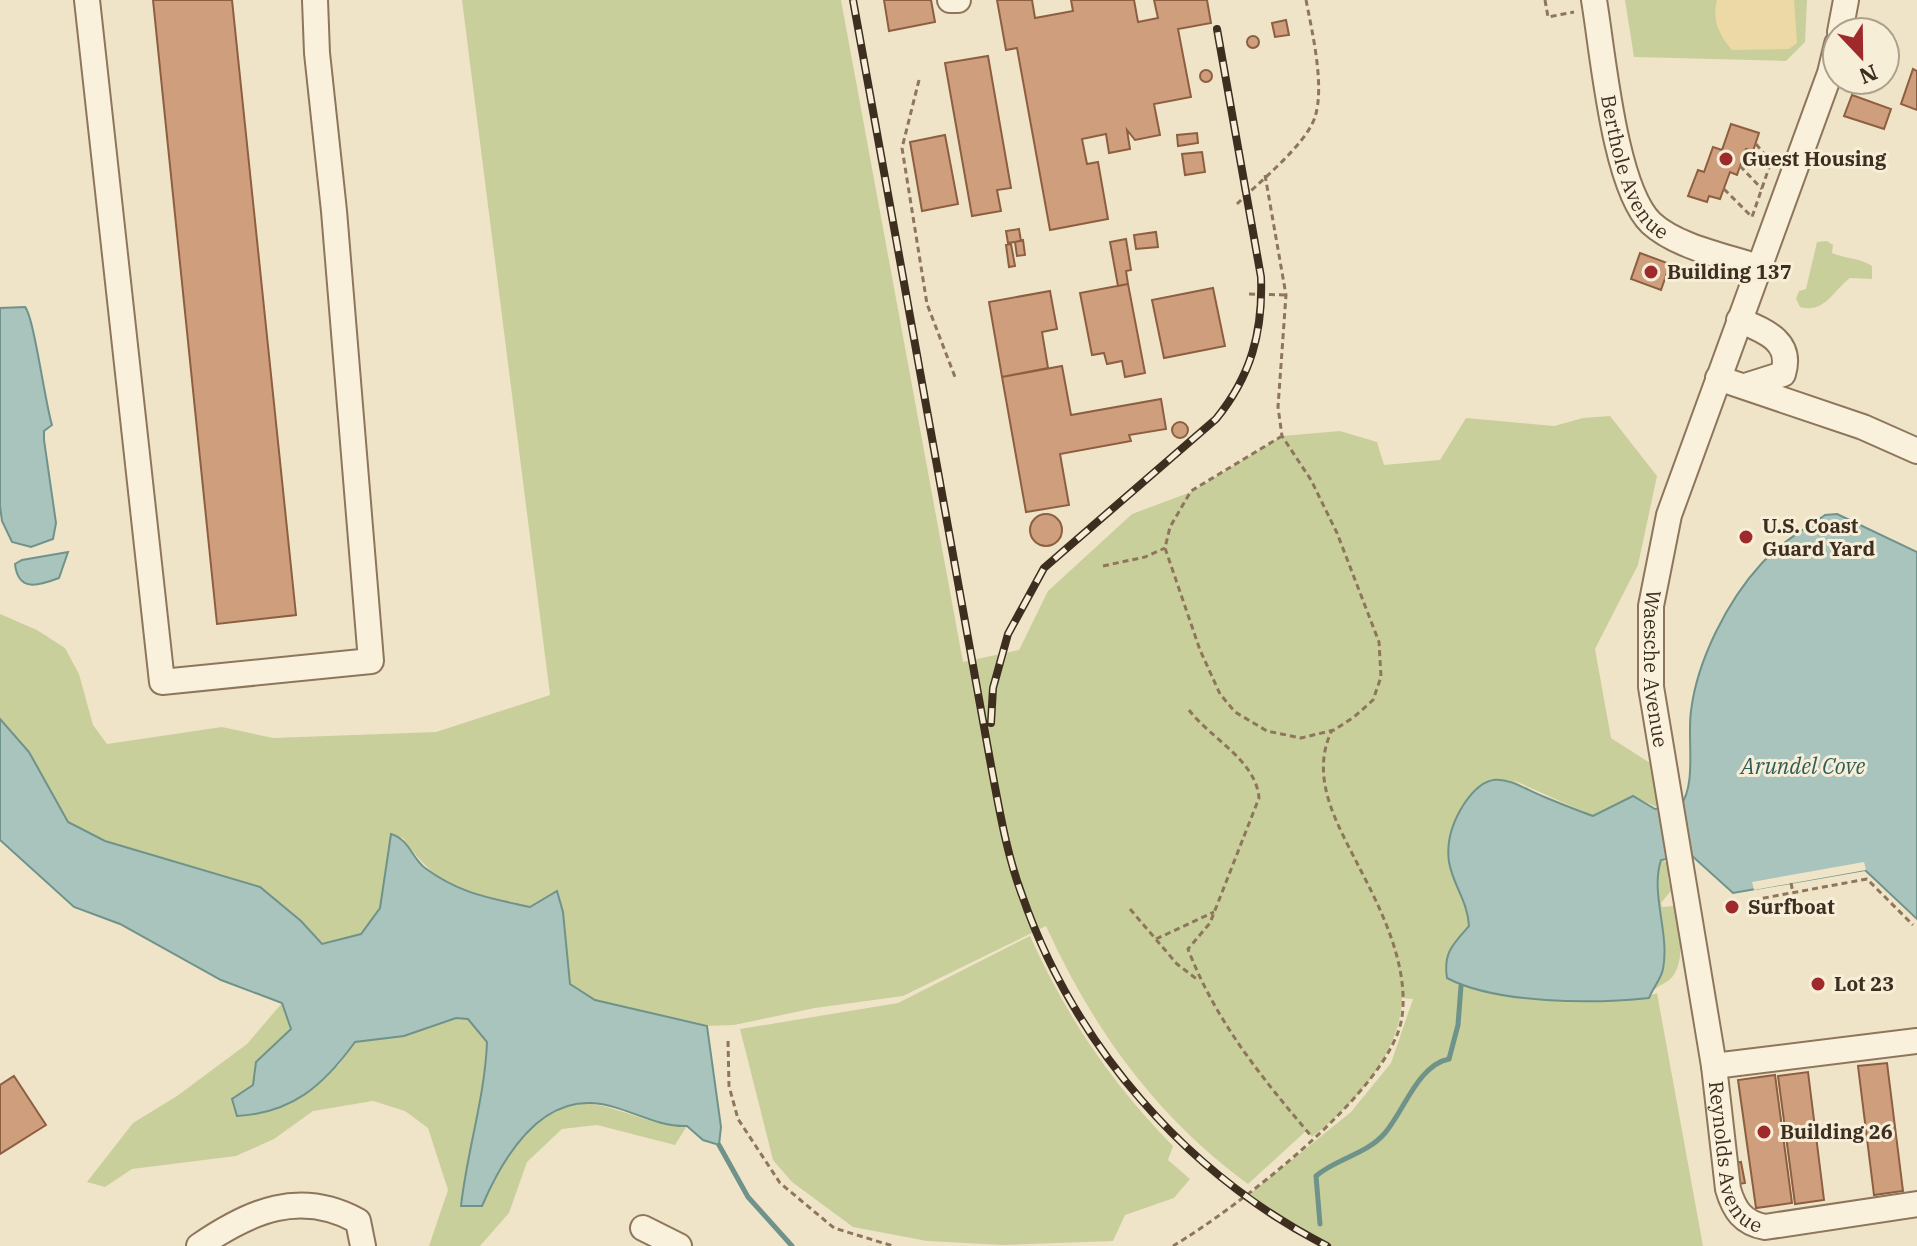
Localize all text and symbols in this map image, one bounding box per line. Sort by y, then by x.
north arrow [1821,16,1901,96]
text: N [1855,58,1882,92]
street label: Berthole Avenue [1595,93,1674,245]
place label: Guest Housing [1742,145,1887,172]
marker: Guest Housing [1717,150,1735,168]
place label: Building 137 [1667,258,1792,285]
marker: Building 137 [1642,263,1660,281]
place label: U.S. Coast Guard Yard [1762,512,1875,562]
marker: U.S. Coast Guard Yard [1737,528,1755,546]
street label: Waesche Avenue [1638,588,1675,749]
water label: Arundel Cove [1739,751,1865,780]
place label: Surfboat [1748,893,1835,920]
marker: Surfboat [1723,898,1741,916]
place label: Lot 23 [1834,970,1894,997]
marker: Lot 23 [1809,975,1827,993]
street label: Reynolds Avenue [1703,1080,1766,1239]
place label: Building 26 [1780,1118,1893,1145]
marker: Building 26 [1755,1123,1773,1141]

